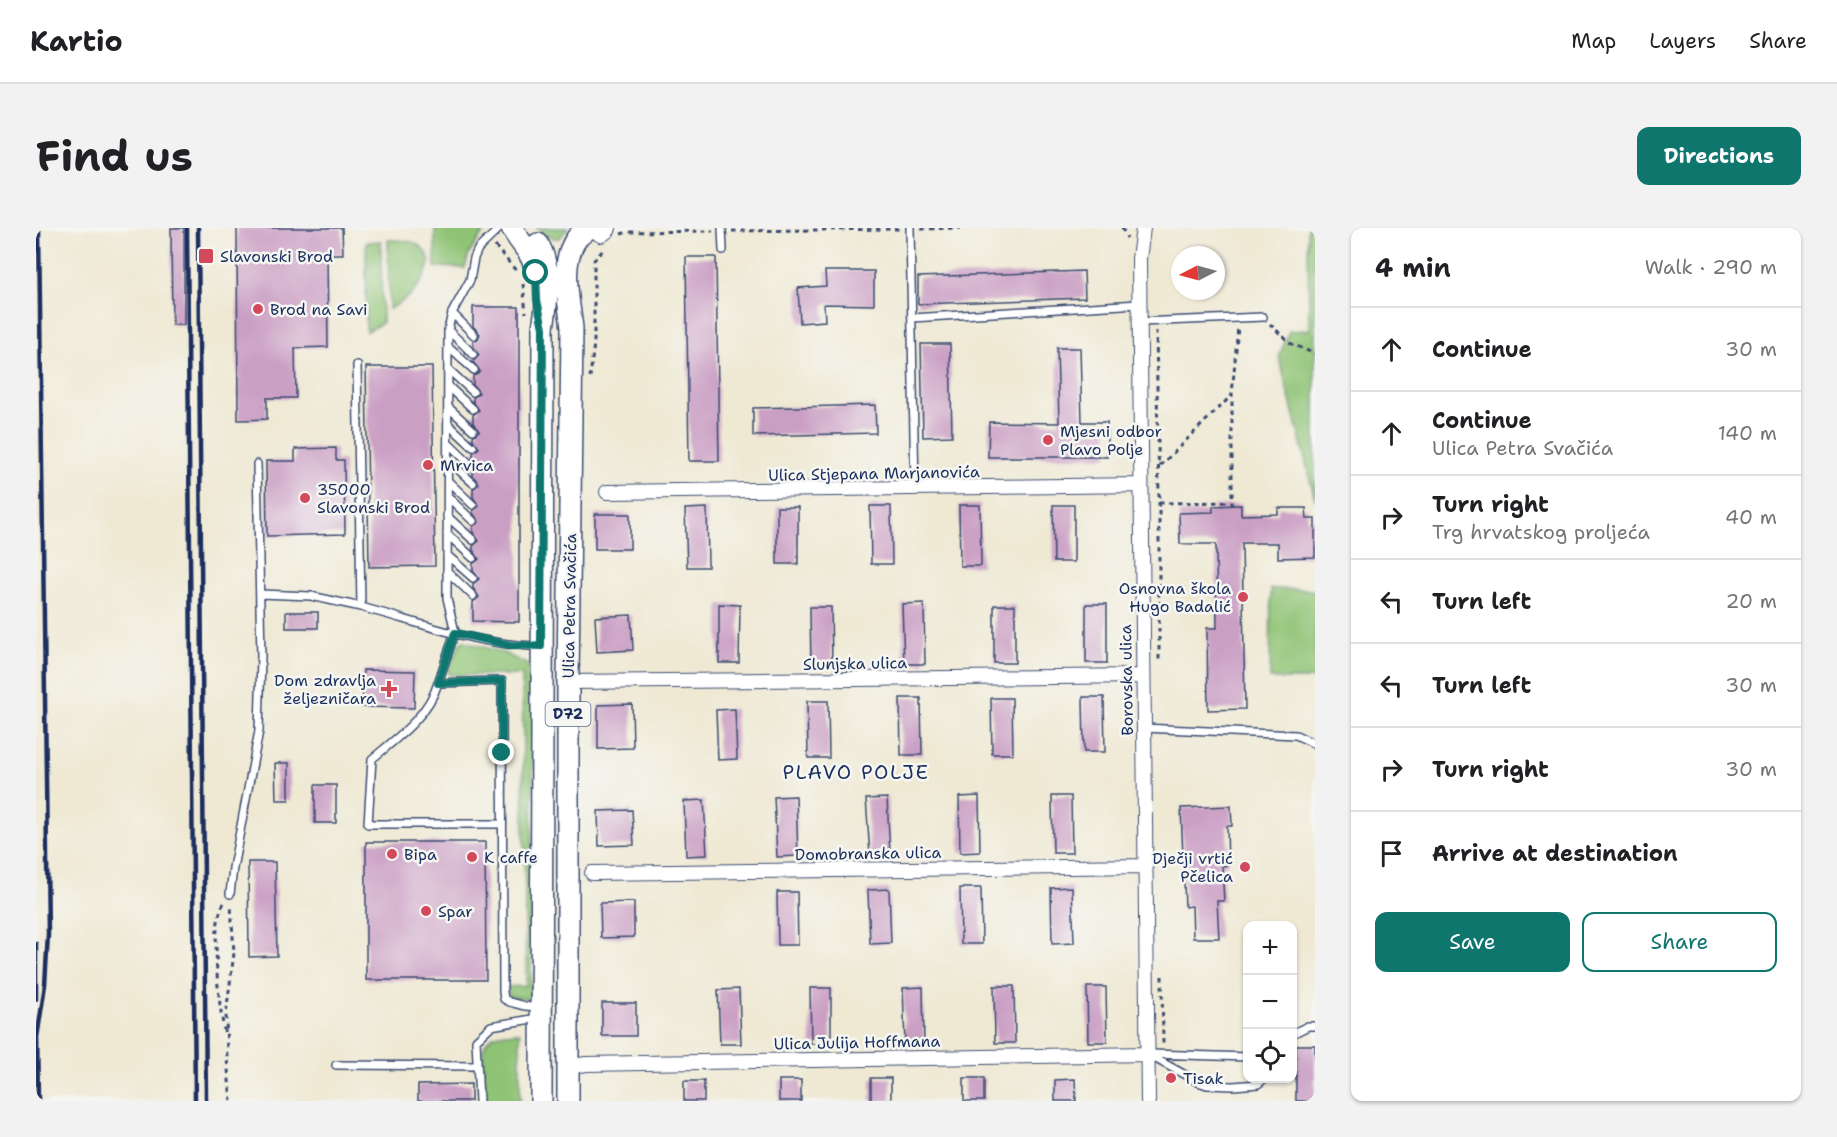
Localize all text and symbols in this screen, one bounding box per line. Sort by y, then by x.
text: Kartio [30,22,123,60]
text: Map [1571,27,1616,55]
text: Layers [1649,27,1716,55]
text: Share [1749,27,1807,55]
button: Directions [1637,127,1801,185]
text: Find us [36,128,193,184]
place label: Slavonski Brod [220,246,333,267]
north arrow [1171,246,1225,300]
marker: Slavonski Brod [197,247,215,265]
text: 4 min [1375,250,1451,285]
text: Walk · 290 m [1645,254,1777,280]
route start [522,259,548,285]
place label: Brod na Savi [270,299,368,320]
marker: Brod na Savi [251,302,265,316]
icon: ahead [1375,333,1408,366]
text: Continue [1432,335,1532,364]
text: 30 m [1725,336,1777,362]
text: Continue [1432,406,1532,435]
icon: ahead [1375,417,1408,450]
text: 140 m [1718,420,1777,446]
place label: Mjesni odbor Plavo Polje [1060,421,1162,460]
marker: Mjesni odbor Plavo Polje [1041,433,1055,447]
text: Ulica Petra Svačića [1432,435,1613,461]
place label: Mrvica [440,455,493,476]
marker: Mrvica [421,458,435,472]
street label: Ulica Stjepana Marjanovića [768,461,980,486]
place label: 35000 Slavonski Brod [317,479,430,518]
text: Turn right [1432,490,1549,519]
marker: 35000 Slavonski Brod [298,491,312,505]
icon: right [1375,501,1408,534]
text: 40 m [1725,504,1777,530]
text: Trg hrvatskog proljeća [1432,519,1650,545]
street label: Ulica Petra Svačića [558,533,581,679]
place label: Osnovna škola Hugo Badalić [1119,578,1231,617]
icon: left [1375,585,1408,618]
text: Turn left [1432,587,1531,616]
text: 20 m [1726,588,1777,614]
marker: Osnovna škola Hugo Badalić [1236,590,1250,604]
street label: Borovska ulica [1115,624,1138,736]
street label: Slunjska ulica [803,652,907,675]
icon: left [1375,669,1408,702]
place label: Dom zdravlja željezničara [274,670,376,709]
text: Turn left [1432,671,1531,700]
text: 30 m [1725,672,1777,698]
marker: Dom zdravlja željezničara [380,680,398,698]
road number: D72 [546,702,590,726]
route end [488,739,514,765]
icon: right [1375,753,1408,786]
text: Turn right [1432,755,1549,784]
text: 30 m [1725,756,1777,782]
district label: PLAVO POLJE [782,759,930,785]
icon: arrive [1375,837,1408,870]
text: Arrive at destination [1432,839,1678,868]
street label: Domobranska ulica [794,842,942,865]
place label: Bipa [404,844,437,865]
marker: Bipa [385,847,399,861]
place label: K caffe [484,847,538,868]
place label: Dječji vrtić Pčelica [1152,848,1233,887]
marker: K caffe [465,850,479,864]
marker: Dječji vrtić Pčelica [1238,860,1252,874]
place label: Spar [438,901,473,922]
marker: Spar [419,904,433,918]
button: Save [1375,912,1570,972]
button: Share [1582,912,1777,972]
map controls [1243,921,1297,1083]
button: + [1243,921,1297,975]
button: − [1243,975,1297,1029]
button: locate [1243,1029,1297,1083]
street label: Ulica Julija Hoffmana [774,1031,940,1054]
place label: Tisak [1183,1068,1224,1089]
marker: Tisak [1164,1071,1178,1085]

